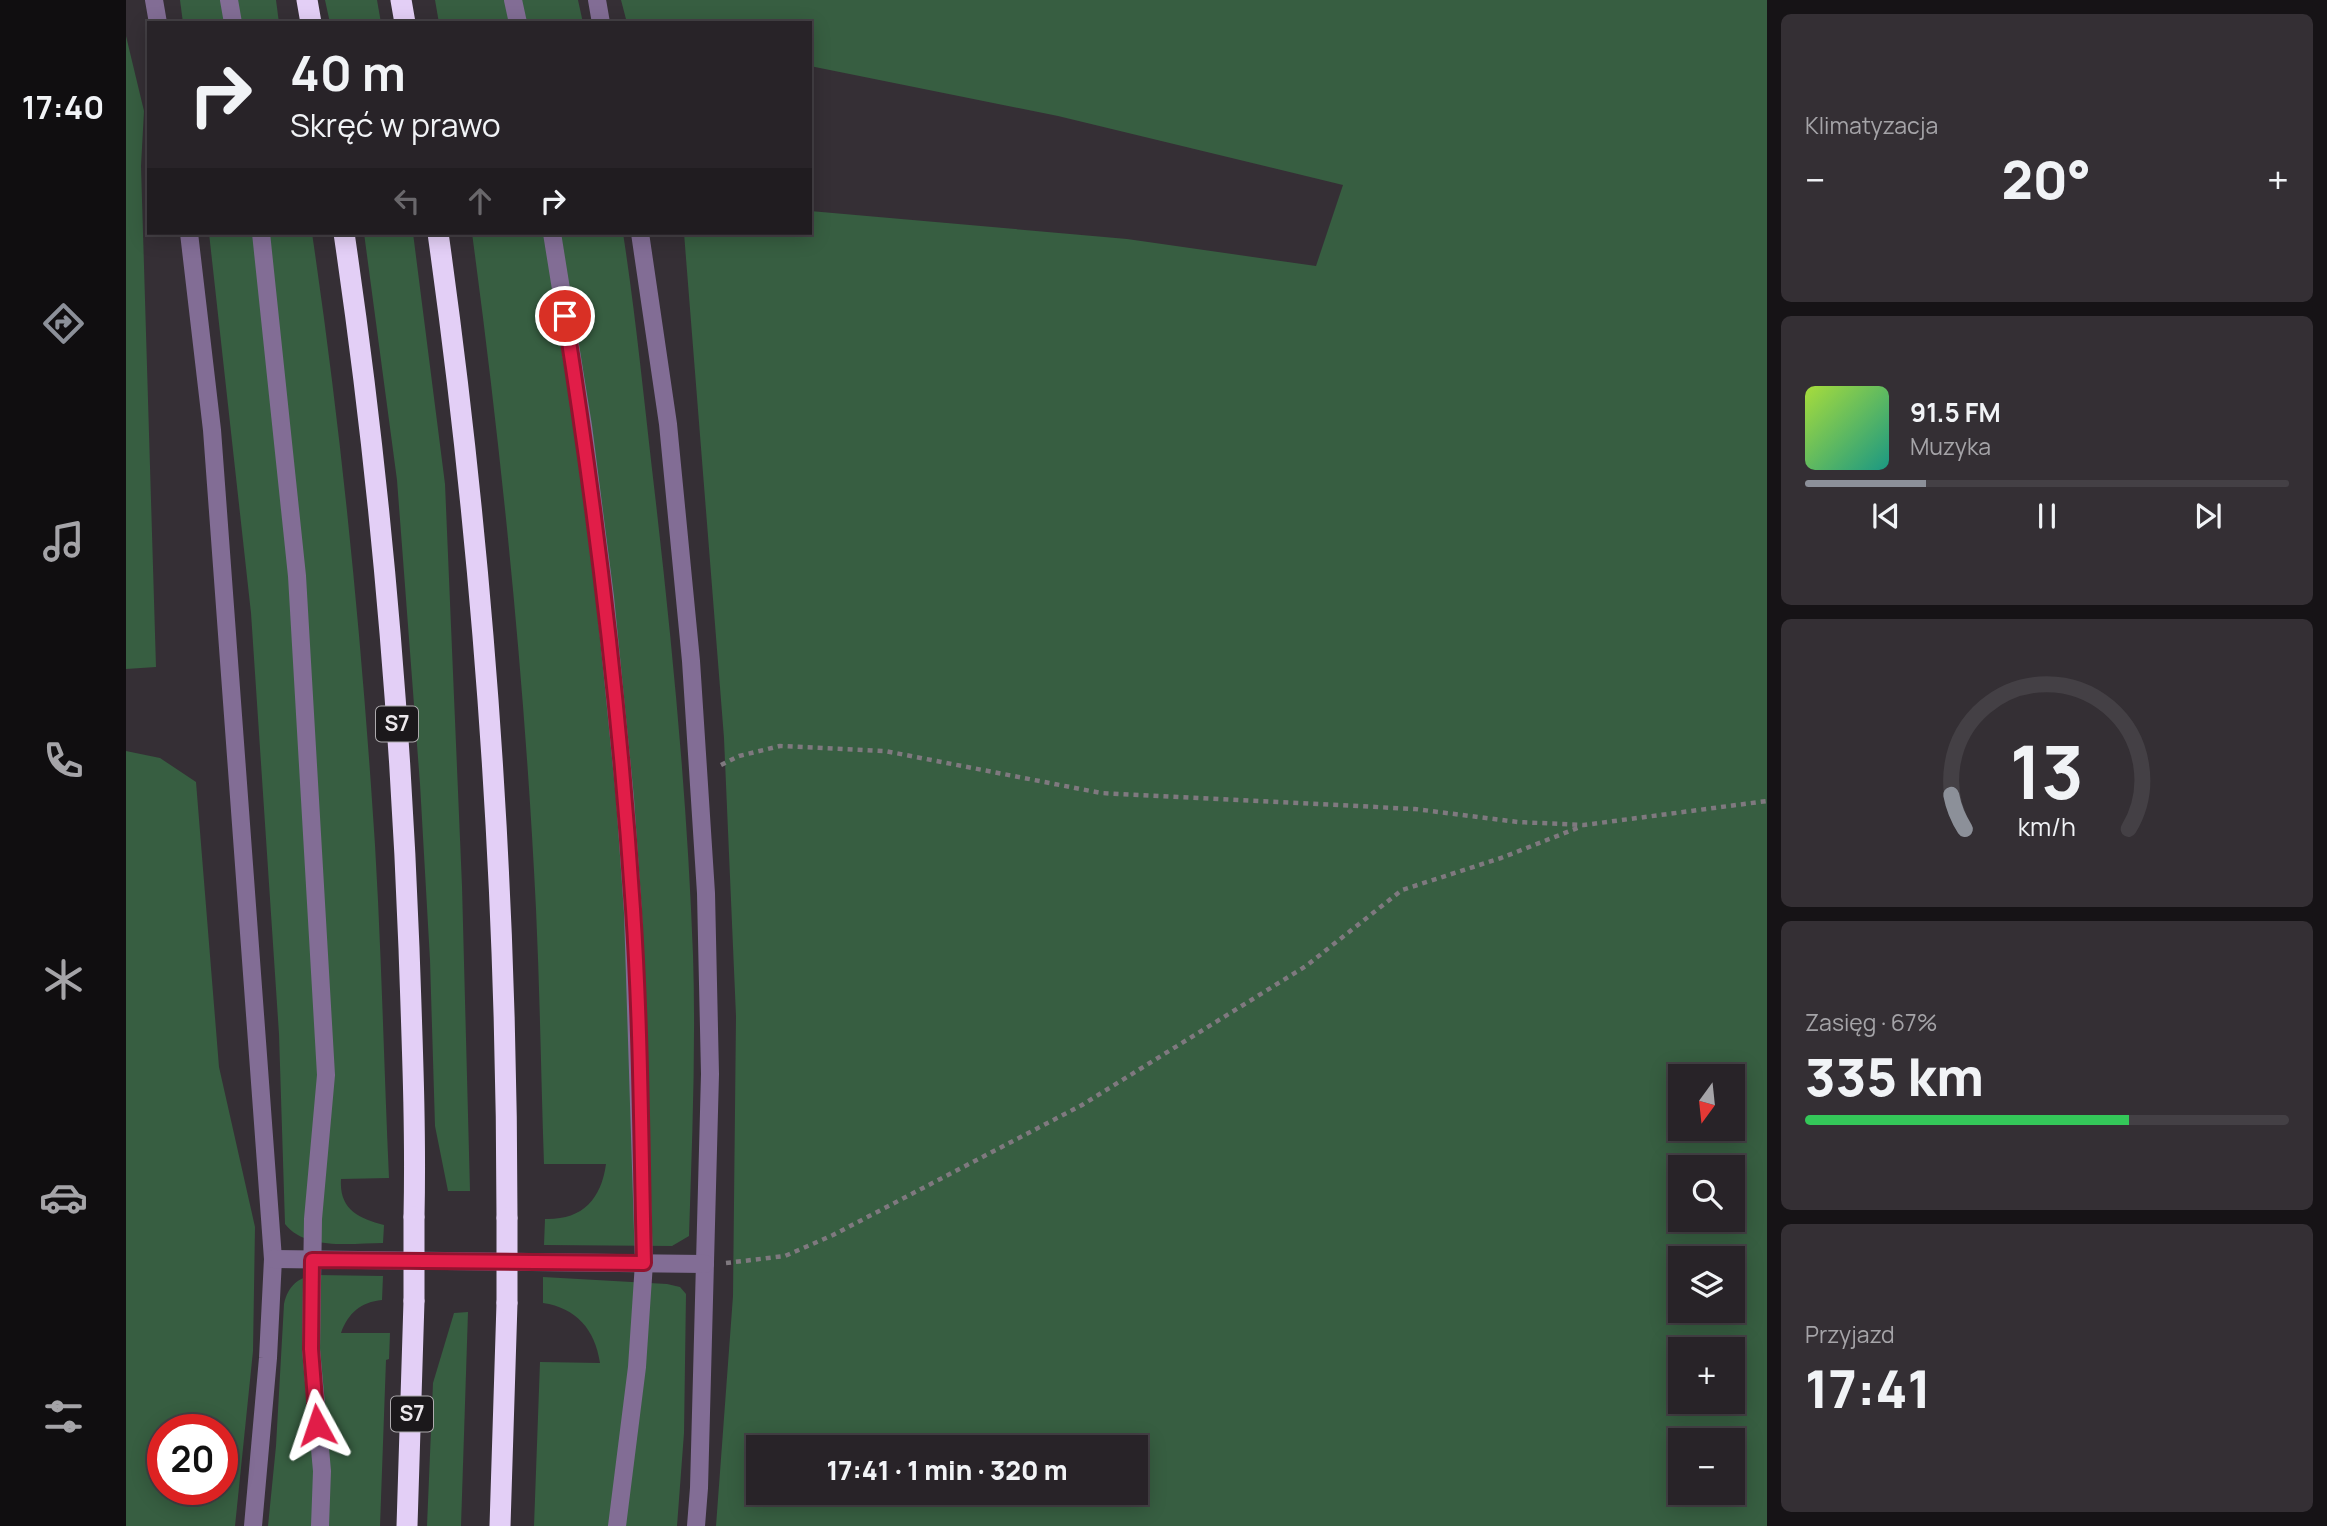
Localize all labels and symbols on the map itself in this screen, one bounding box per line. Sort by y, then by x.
pin [535,286,595,346]
road number: S7 [376,706,418,742]
north arrow [1668,1064,1745,1141]
position arrow [280,1388,354,1462]
road number: S7 [391,1396,433,1432]
speed limit sign: 20 [147,1414,238,1505]

